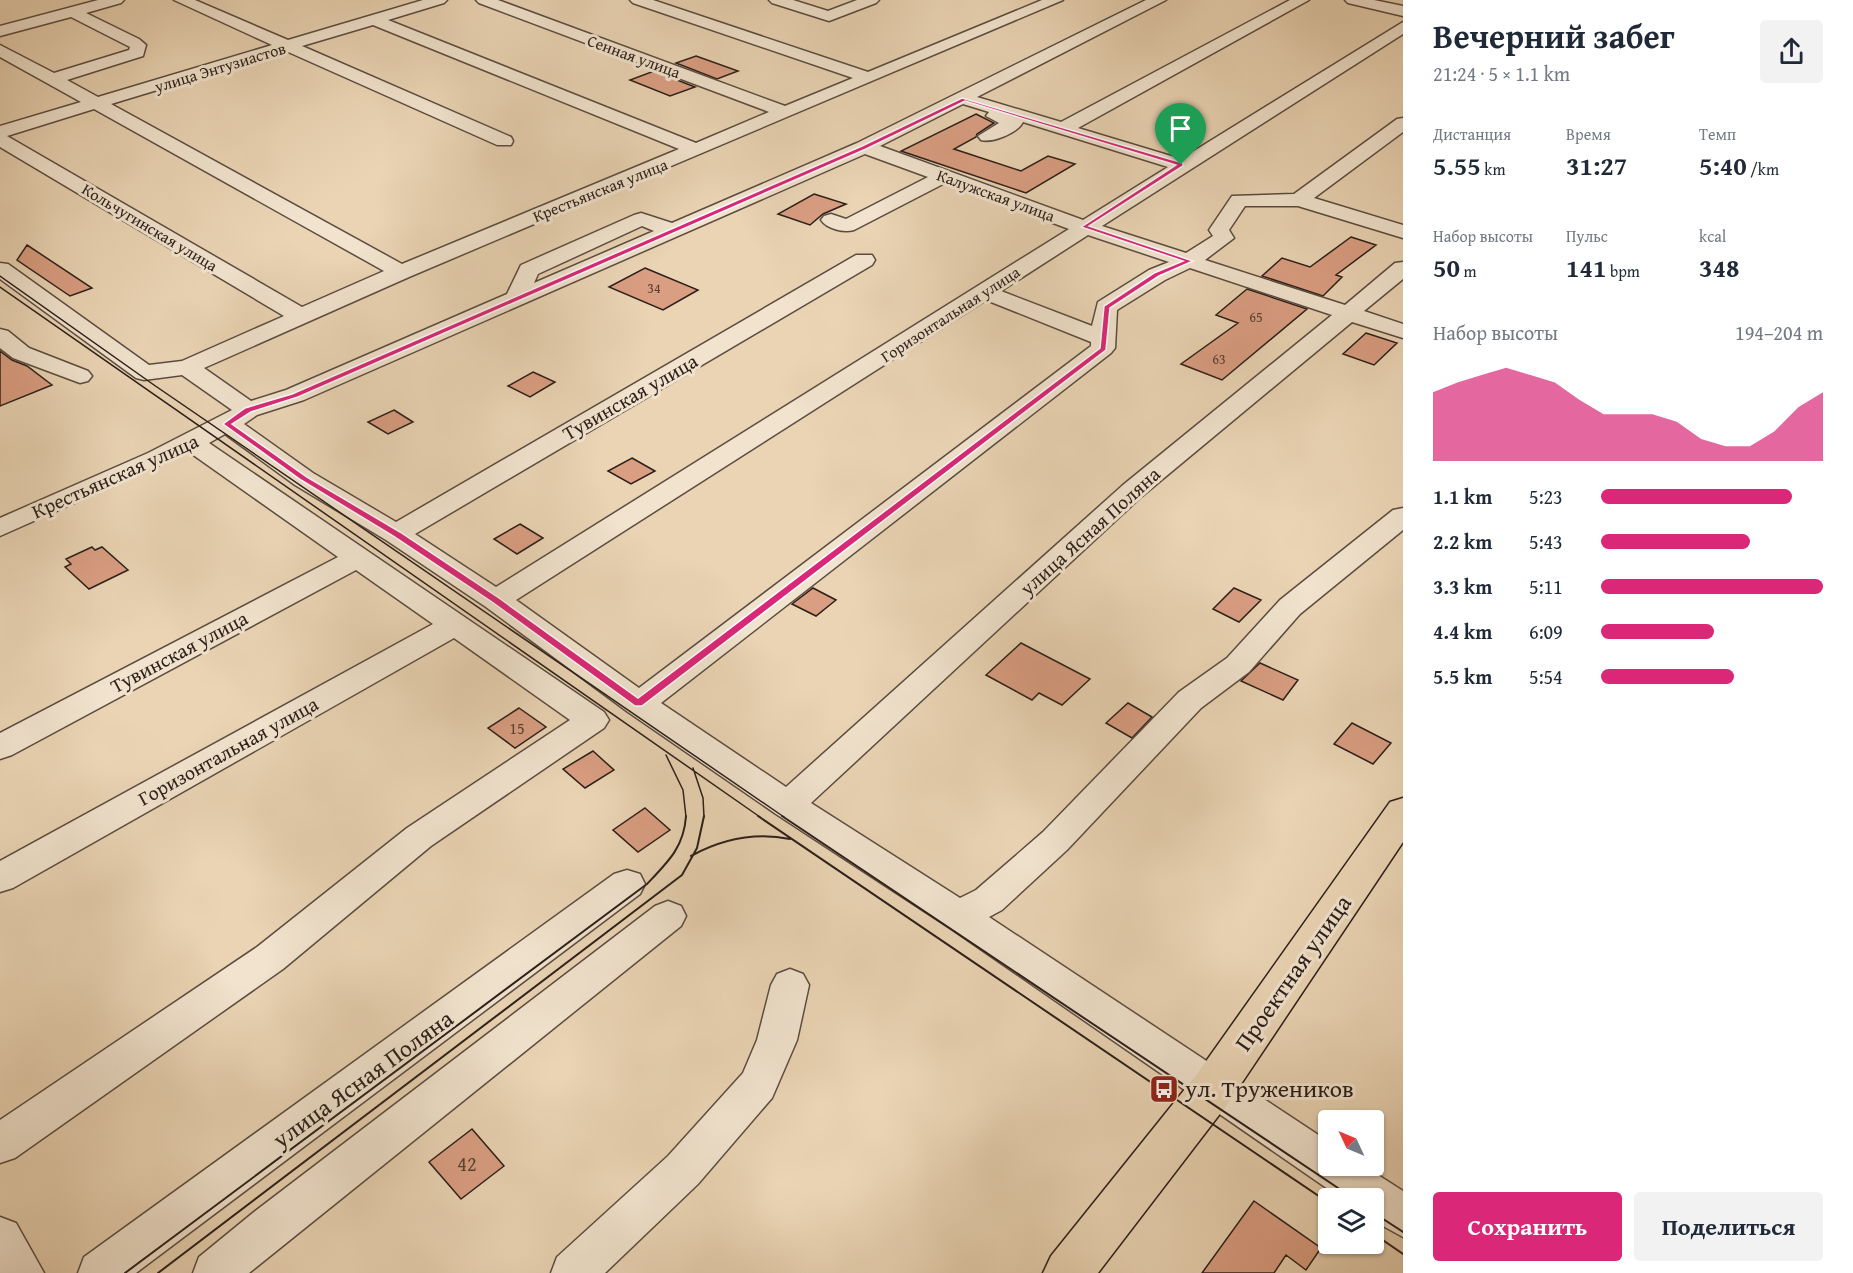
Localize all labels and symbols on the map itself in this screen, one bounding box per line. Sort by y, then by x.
street label: Сенная улица [584,28,684,84]
street label: улица Энтузиастов [151,36,289,99]
pin [1155,103,1206,165]
street label: Крестьянская улица [529,152,671,228]
street label: Калужская улица [934,163,1059,228]
street label: Кольчугинская улица [78,177,223,277]
street label: Горизонтальная улица [876,260,1025,368]
house number: 34 [647,278,661,298]
house number: 65 [1249,307,1263,327]
street label: Тувинская улица [557,346,703,447]
house number: 63 [1212,349,1226,369]
street label: Крестьянская улица [27,426,203,525]
street label: улица Ясная Поляна [1012,459,1167,602]
street label: Тувинская улица [105,603,253,700]
street label: Горизонтальная улица [132,689,324,812]
house number: 15 [509,716,525,740]
street label: Проектная улица [1226,887,1360,1058]
street label: улица Ясная Поляна [264,1001,461,1157]
place label: ул. Тружеников [1184,1071,1354,1106]
bus stop icon: ул. Тружеников [1148,1073,1180,1105]
north arrow [1318,1110,1384,1176]
house number: 42 [457,1149,477,1178]

